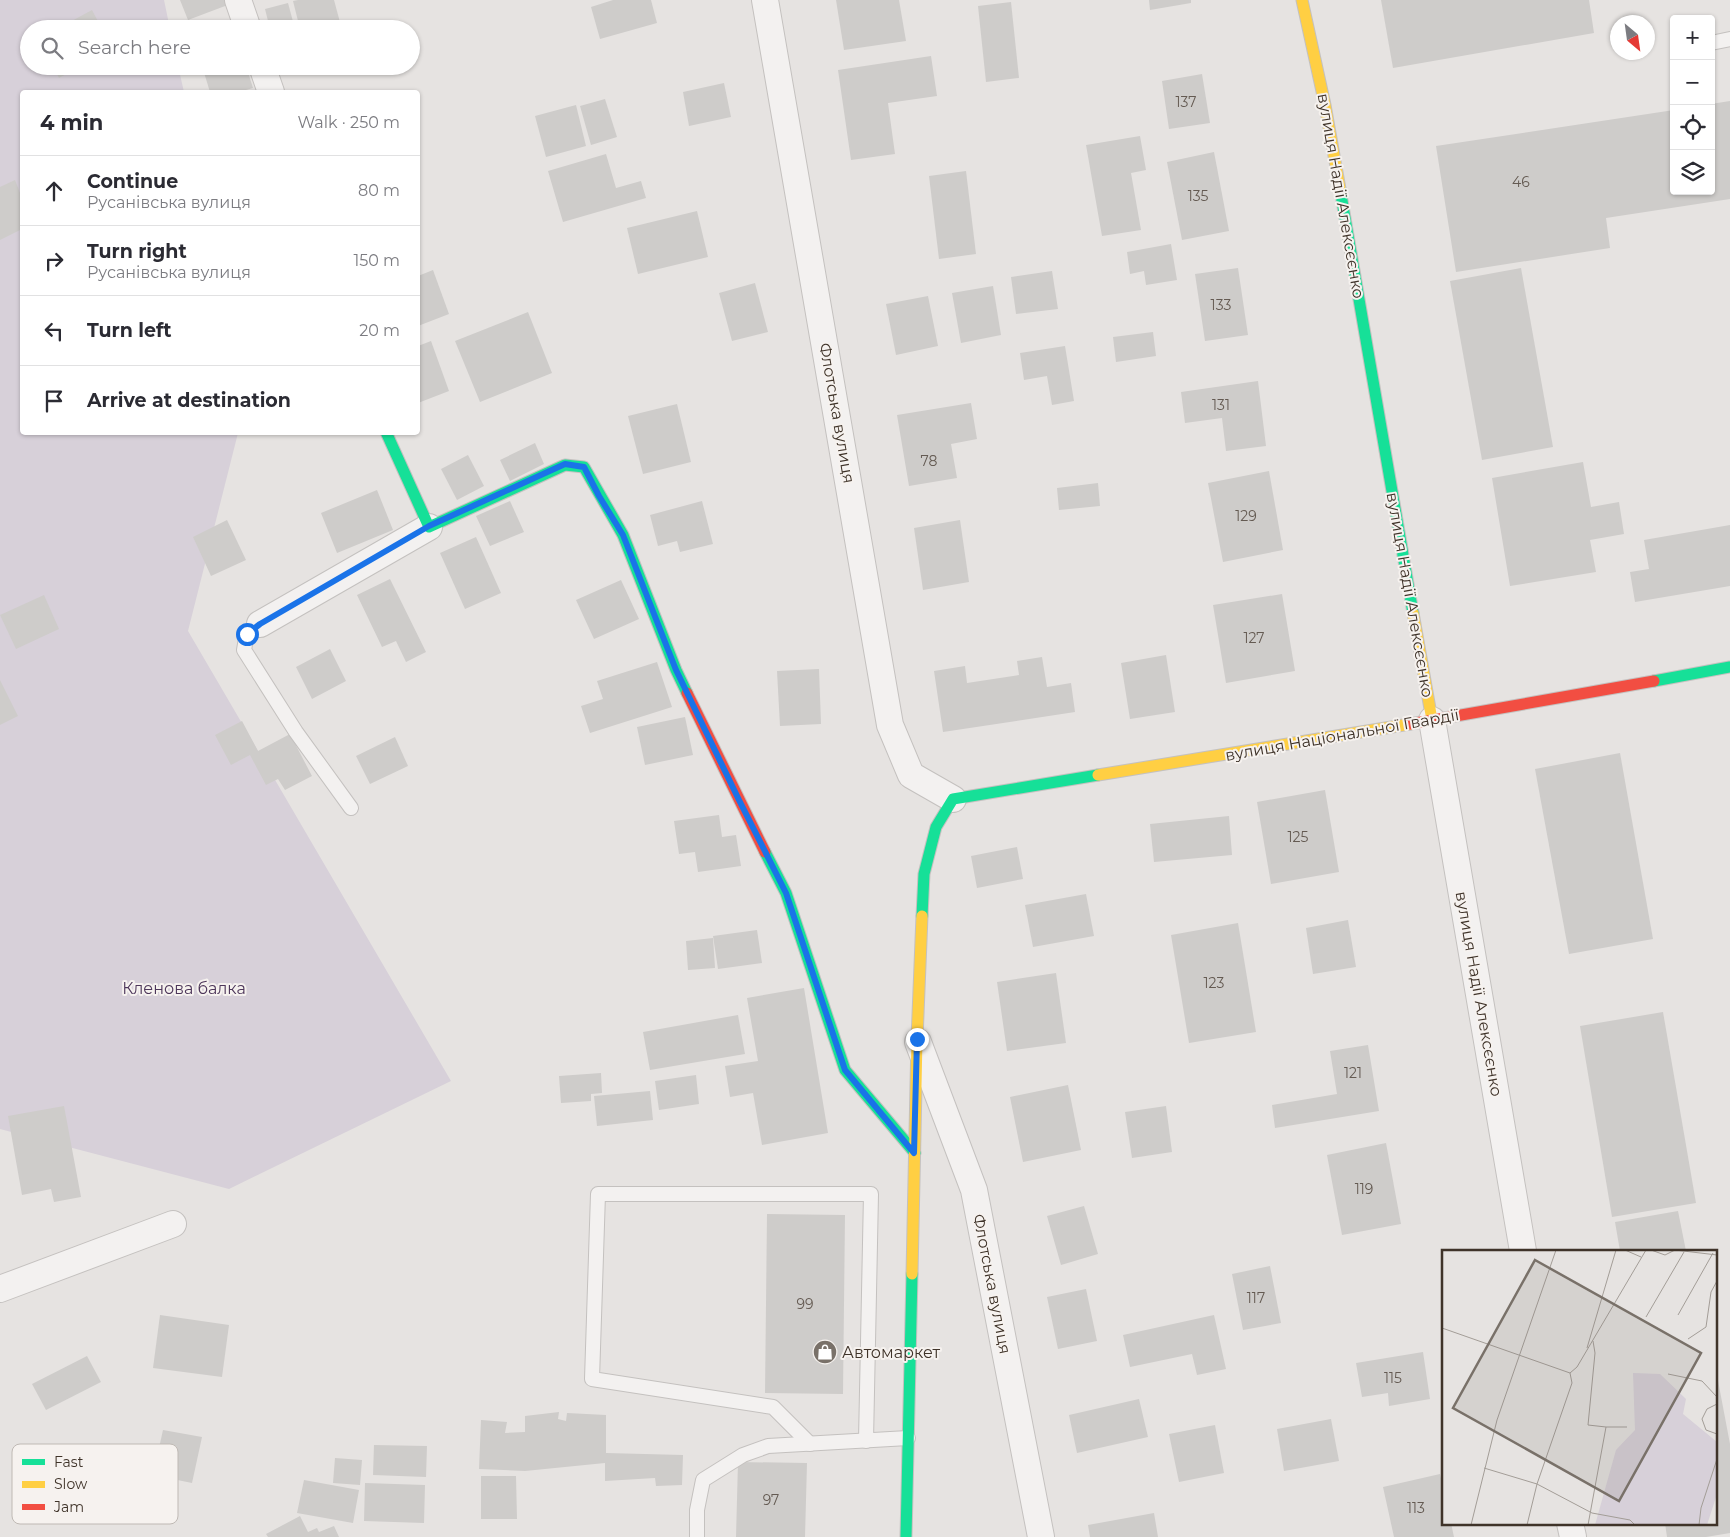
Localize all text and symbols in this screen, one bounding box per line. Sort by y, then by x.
north arrow [1610,15,1655,60]
map controls [1670,15,1715,195]
button: + [1670,15,1715,60]
search box [20,20,420,75]
icon: search [38,34,66,62]
text: Search here [78,36,191,59]
button: − [1670,60,1715,105]
street label: вулиця Надії Алексєєнко [1314,92,1368,300]
house number: 137 [1175,93,1197,111]
button: locate [1670,105,1715,150]
text: 4 min [40,110,103,135]
text: Walk · 250 m [297,113,400,132]
button: layers [1670,150,1715,195]
text: Continue [87,170,178,193]
house number: 46 [1512,173,1530,191]
icon: ahead [40,177,68,205]
text: 80 m [358,181,400,200]
house number: 135 [1188,187,1208,205]
text: Русанівська вулиця [87,193,251,212]
text: Turn right [87,240,187,263]
icon: right [40,247,68,275]
text: 150 m [353,251,400,270]
text: Русанівська вулиця [87,263,251,282]
house number: 133 [1211,296,1231,314]
icon: left [40,317,68,345]
text: Turn left [87,319,172,342]
text: 20 m [359,321,400,340]
street label: Флотська вулиця [815,341,859,485]
icon: arrive [40,387,68,415]
text: Arrive at destination [87,389,291,412]
house number: 131 [1212,396,1230,414]
house number: 78 [921,452,938,470]
street label: вулиця Надії Алексєєнко [1383,491,1437,699]
house number: 129 [1235,507,1257,525]
route start [236,623,259,646]
house number: 127 [1243,629,1265,647]
street label: вулиця Національної Гвардії [1224,705,1460,765]
house number: 125 [1288,828,1309,846]
street label: вулиця Надії Алексєєнко [1452,890,1506,1098]
house number: 123 [1204,974,1225,992]
park label: Кленова балка [122,979,246,998]
route end [906,1028,929,1051]
house number: 121 [1344,1064,1362,1082]
house number: 119 [1355,1180,1373,1198]
street label: Флотська вулиця [969,1212,1015,1356]
inset map [1442,1250,1718,1524]
house number: 117 [1247,1289,1265,1307]
house number: 99 [796,1295,814,1313]
shop icon: Автомаркет [812,1339,838,1365]
place label: Автомаркет [842,1343,940,1362]
house number: 115 [1384,1369,1402,1387]
legend [12,1444,178,1524]
text: Fast [54,1453,84,1471]
text: Slow [54,1475,88,1493]
house number: 97 [763,1491,779,1509]
text: Jam [53,1498,84,1516]
house number: 113 [1407,1499,1425,1517]

